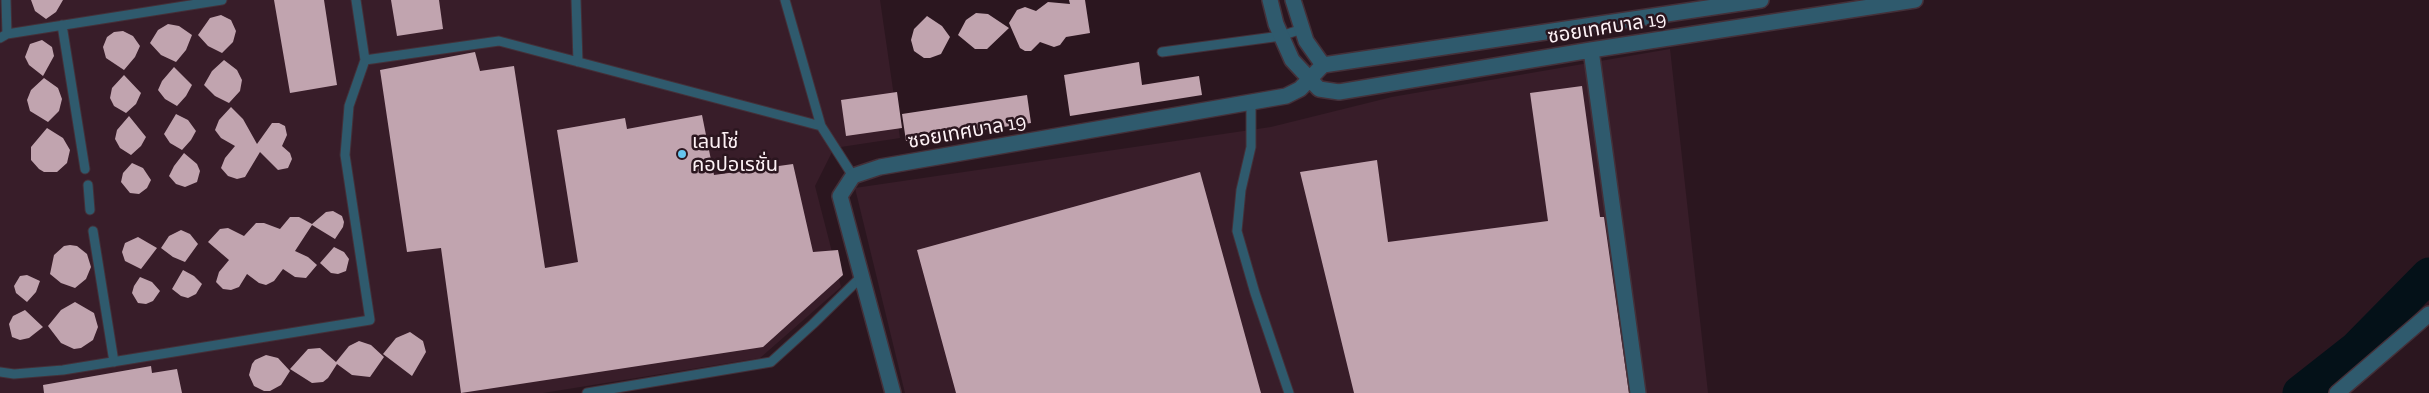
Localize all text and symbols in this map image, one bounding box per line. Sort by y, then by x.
street label: ซอยเทศบาล 19 [1546,7,1668,49]
street label: ซอยเทศบาล 19 [906,110,1028,154]
place label: เลนโซ่ คอปอเรชั่น [692,130,778,177]
marker: เลนโซ่ คอปอเรชั่น [676,148,688,160]

